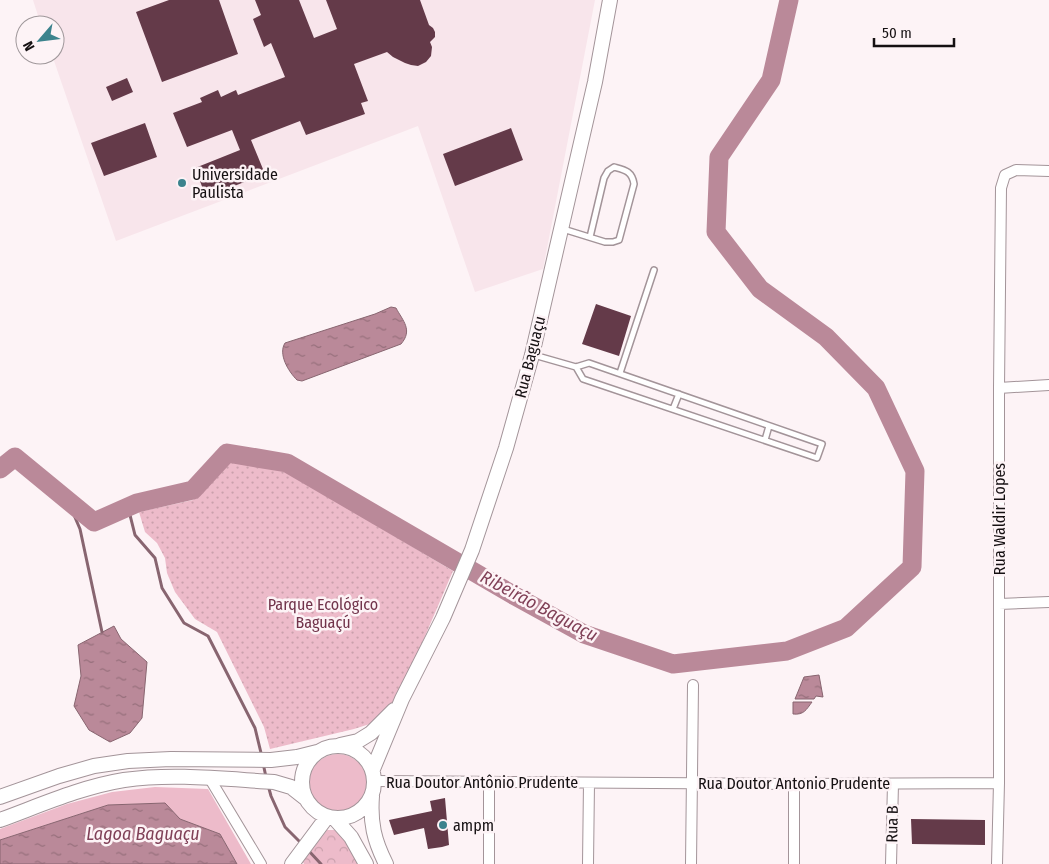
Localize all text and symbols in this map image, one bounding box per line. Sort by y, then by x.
north arrow [15,15,65,65]
scale bar [874,15,954,47]
text: 50 m [882,24,912,42]
text: N [19,38,38,54]
place label: Universidade Paulista [192,165,278,202]
marker: Universidade Paulista [176,177,188,189]
street label: Rua Baguaçu [511,314,549,400]
street label: Rua Waldir Lopes [990,463,1009,575]
water label: Ribeirão Baguaçu [477,566,601,646]
park label: Parque Ecológico Baguaçú [268,595,378,632]
street label: Rua Doutor Antônio Prudente [386,773,578,792]
street label: Rua Doutor Antonio Prudente [698,774,890,793]
street label: Rua B [882,805,902,843]
place label: ampm [453,816,494,835]
marker: ampm [437,819,449,831]
water label: Lagoa Baguaçu [86,823,200,845]

